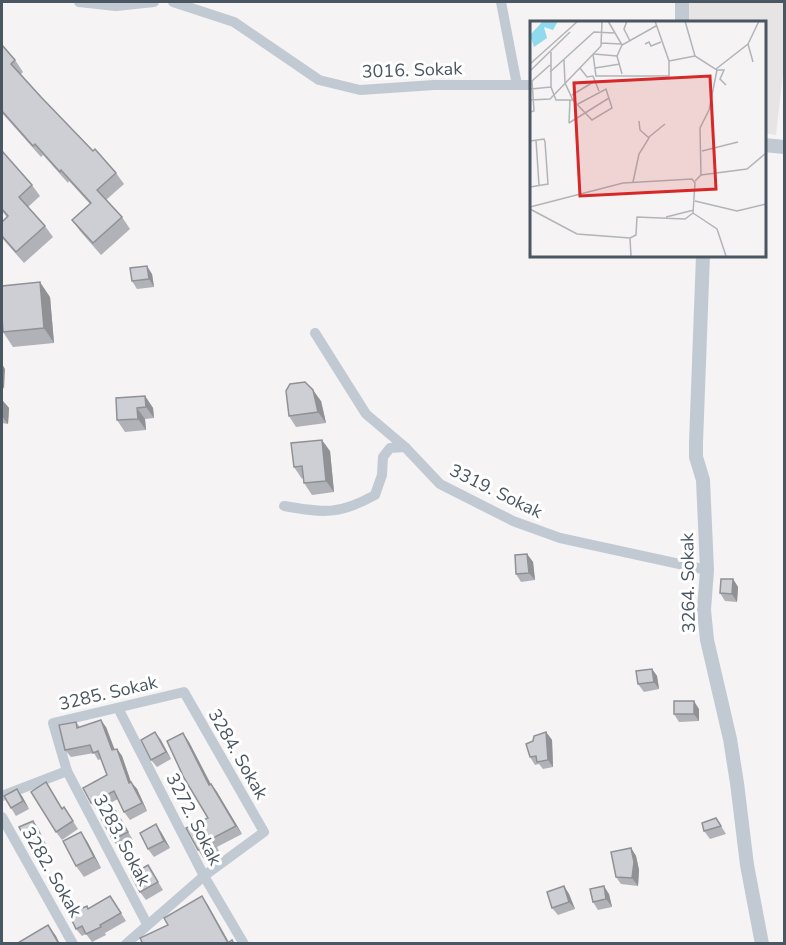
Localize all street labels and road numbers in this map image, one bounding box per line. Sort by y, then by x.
street label: 3016. Sokak [361,56,464,84]
street label: 3319. Sokak [446,458,547,524]
street label: 3264. Sokak [675,532,701,633]
street label: 3285. Sokak [56,670,161,716]
street label: 3284. Sokak [202,704,274,804]
street label: 3272. Sokak [161,769,228,870]
street label: 3283. Sokak [88,790,157,891]
street label: 3282. Sokak [16,822,88,922]

